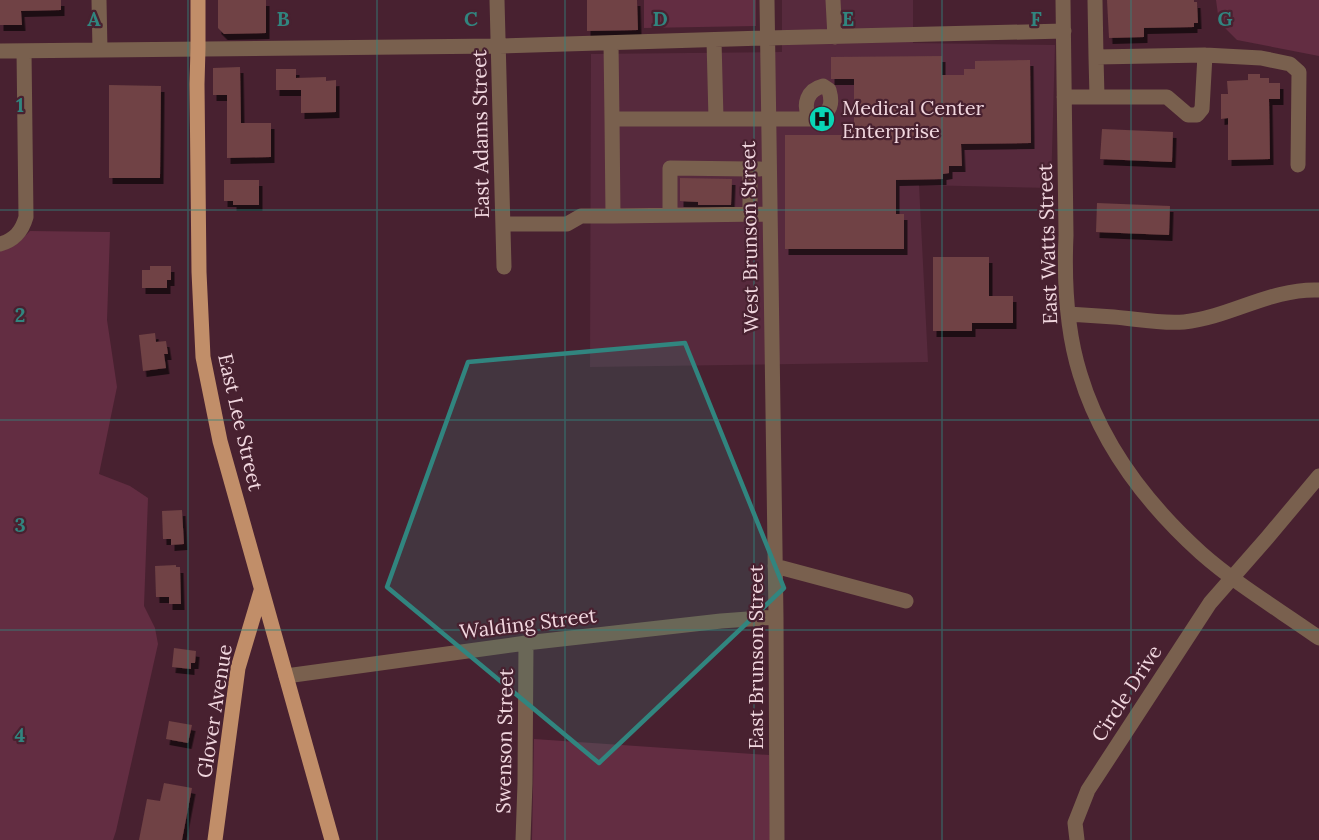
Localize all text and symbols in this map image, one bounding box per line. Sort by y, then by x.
text: A [87,6,101,31]
text: B [276,6,290,31]
text: C [464,6,478,31]
text: D [652,6,668,31]
text: E [842,6,854,31]
text: F [1030,6,1042,31]
text: G [1217,6,1233,31]
street label: East Adams Street [466,49,494,219]
text: 1 [16,92,24,117]
place label: Medical Center Enterprise [842,95,985,143]
hospital icon: Medical Center Enterprise [807,104,837,134]
street label: West Brunson Street [735,140,763,333]
street label: East Watts Street [1032,163,1062,325]
text: 2 [15,302,25,327]
street label: East Lee Street [213,351,269,493]
text: 3 [14,512,26,537]
street label: East Brunson Street [743,564,768,750]
street label: Walding Street [458,602,598,644]
street label: Circle Drive [1085,640,1167,746]
street label: Glover Avenue [191,642,237,780]
street label: Swenson Street [490,668,518,814]
text: 4 [15,722,26,747]

